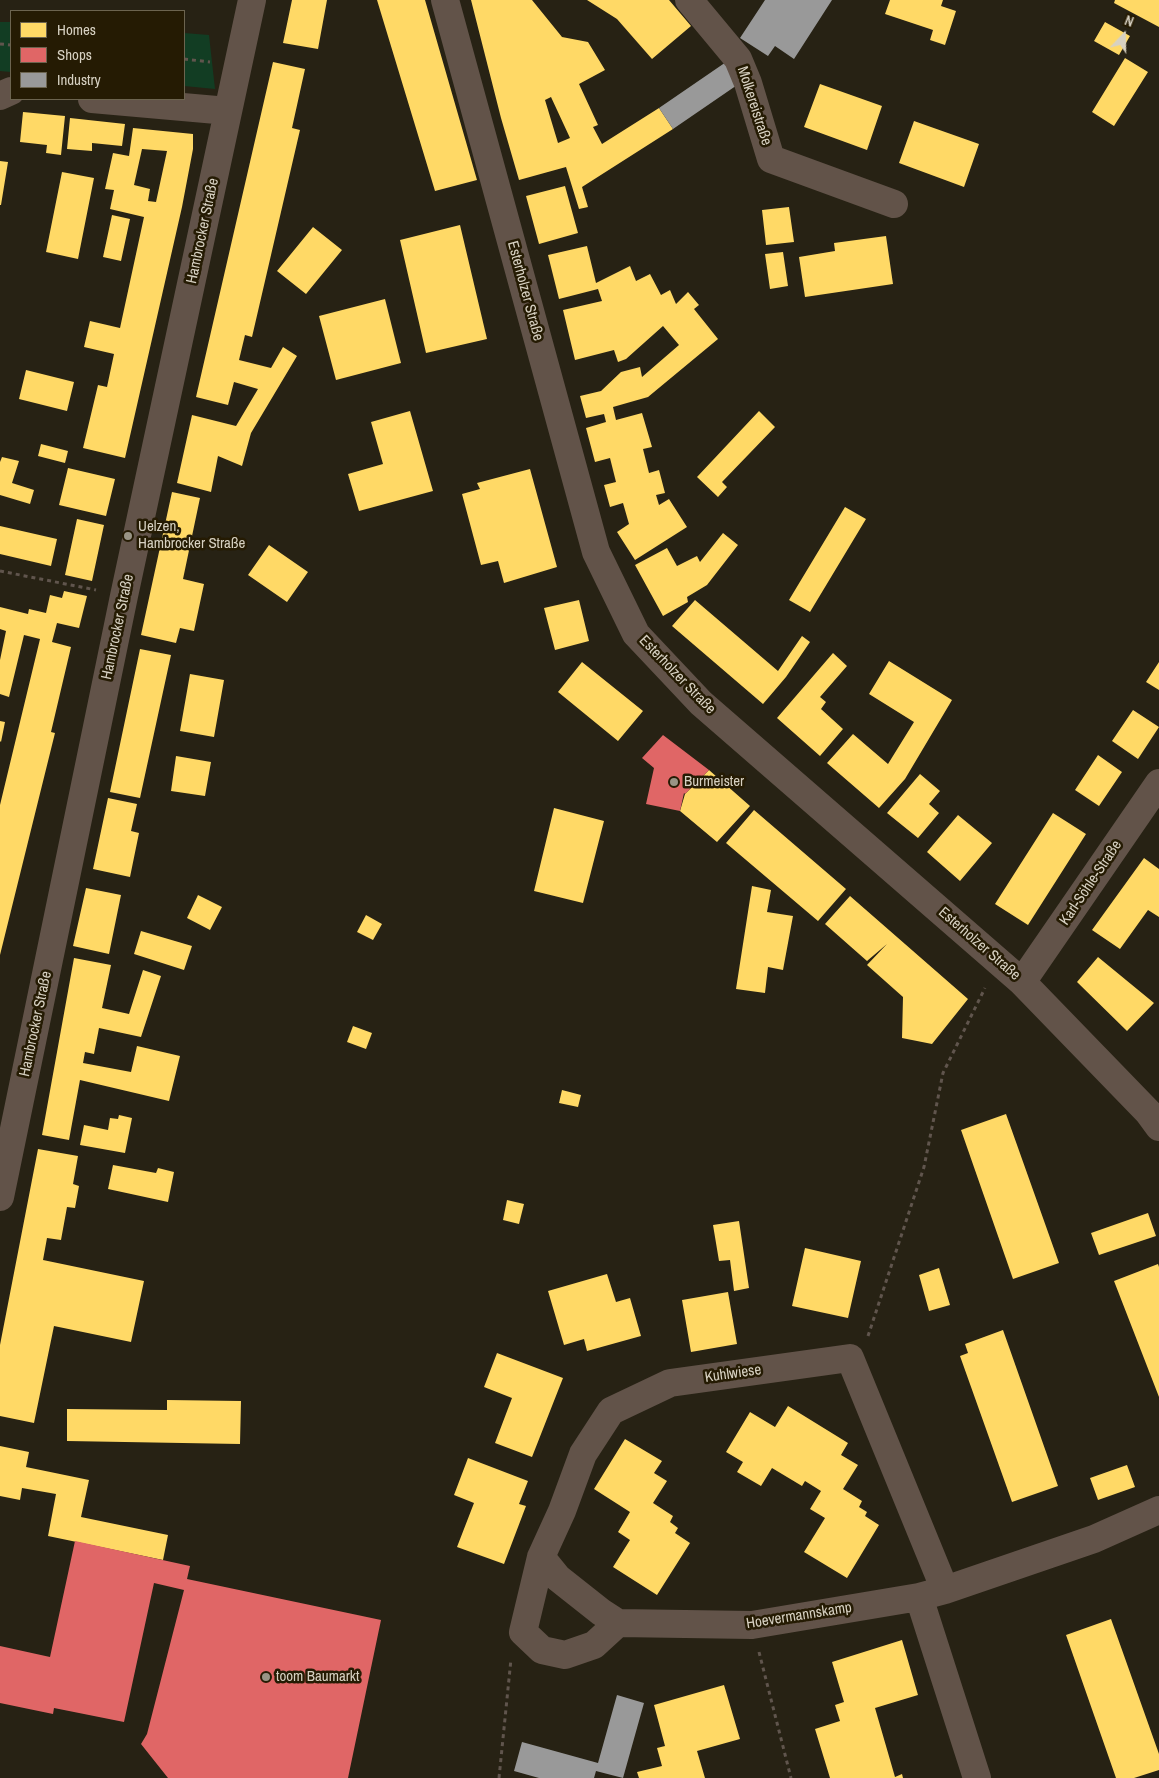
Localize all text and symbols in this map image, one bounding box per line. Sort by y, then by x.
legend [10,10,185,100]
north arrow [1099,10,1149,60]
text: N [1122,11,1136,31]
text: Homes [57,19,96,40]
text: Shops [57,44,92,65]
street label: Molkereistraße [733,64,775,148]
text: Industry [57,69,101,90]
street label: Hambrocker Straße [183,177,223,285]
street label: Esterholzer Straße [503,239,547,343]
place label: Uelzen, Hambrocker Straße [138,518,245,553]
marker: Uelzen, Hambrocker Straße [122,530,134,542]
street label: Hambrocker Straße [98,573,138,681]
street label: Esterholzer Straße [635,632,719,718]
place label: Burmeister [684,773,744,791]
marker: Burmeister [668,776,680,788]
street label: Karl-Söhle-Straße [1056,837,1126,929]
street label: Esterholzer Straße [934,904,1024,984]
street label: Hambrocker Straße [16,970,56,1078]
street label: Kuhlwiese [704,1361,762,1387]
street label: Hoevermannskamp [745,1599,853,1633]
place label: toom Baumarkt [276,1668,359,1686]
marker: toom Baumarkt [260,1671,272,1683]

